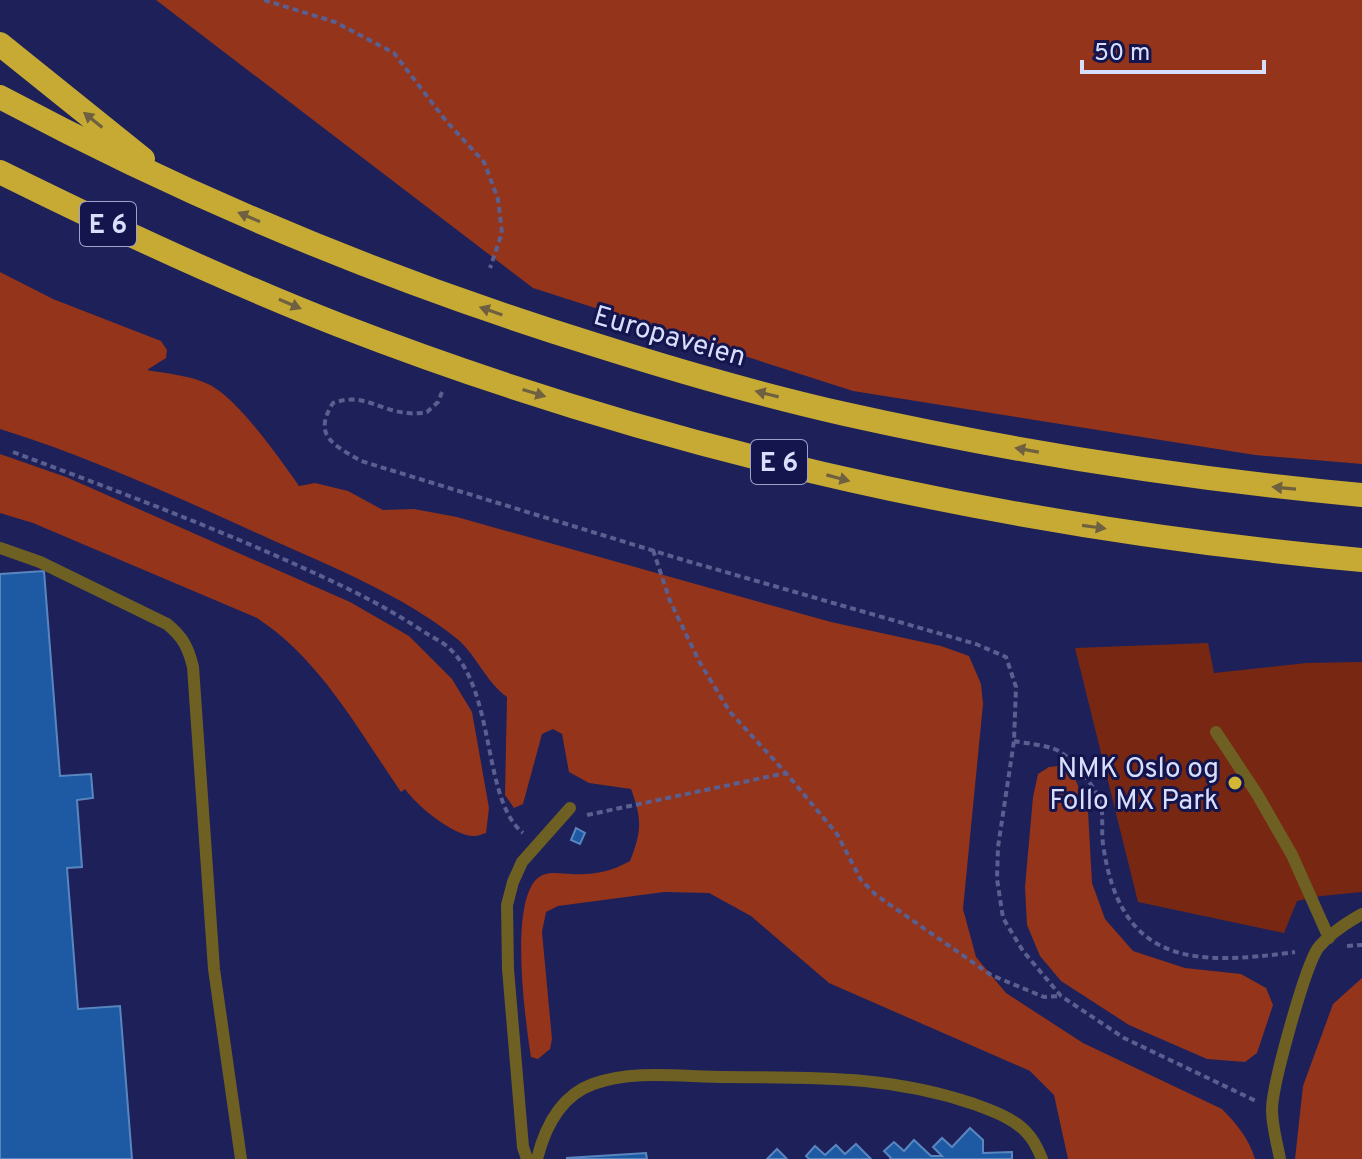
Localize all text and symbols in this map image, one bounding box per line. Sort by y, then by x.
scale bar [1082,24,1264,74]
text: 50 m [1094,39,1150,69]
one-way arrow [83,112,103,128]
road number: E 6 [80,202,136,246]
one-way arrow [237,211,261,224]
one-way arrow [278,298,302,311]
street label: Europaveien [589,299,749,377]
one-way arrow [479,305,503,317]
one-way arrow [522,387,546,400]
one-way arrow [755,388,780,400]
road number: E 6 [751,440,807,484]
one-way arrow [1014,443,1039,455]
one-way arrow [826,473,851,485]
one-way arrow [1271,481,1296,494]
one-way arrow [1081,521,1106,534]
place label: NMK Oslo og Follo MX Park [1049,752,1219,820]
marker: NMK Oslo og Follo MX Park [1226,774,1244,792]

